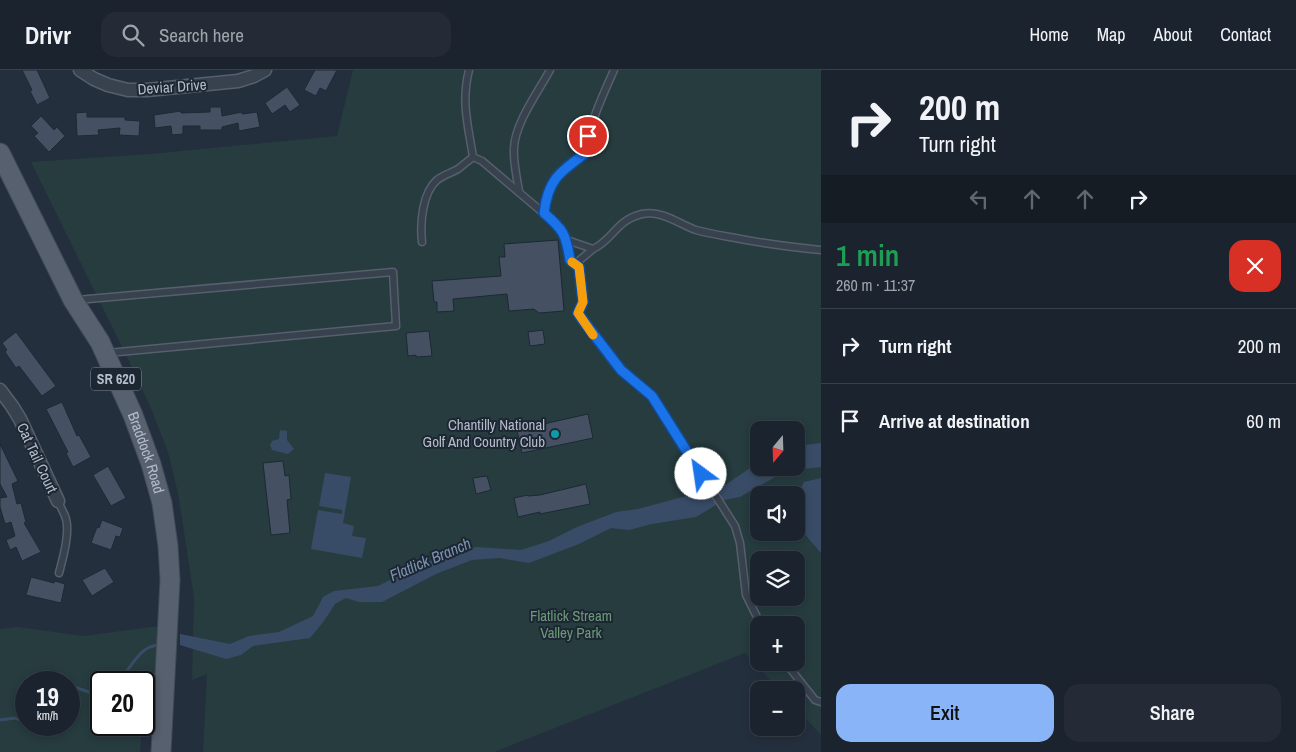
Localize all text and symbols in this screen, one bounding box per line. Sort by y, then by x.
search box [101,12,451,57]
text: Drivr [25,19,71,51]
icon: search [119,21,147,49]
text: Search here [159,22,244,48]
text: Home [1029,22,1069,47]
text: Map [1097,22,1126,47]
text: About [1154,22,1192,47]
text: Contact [1220,22,1271,47]
street label: Deviar Drive [137,74,207,99]
text: 200 m [919,84,1000,131]
icon: right [836,90,901,155]
pin [567,115,609,157]
icon: arrive [574,122,602,150]
text: Turn right [919,129,996,159]
icon: left [965,185,993,213]
icon: ahead [1018,185,1046,213]
icon: ahead [1071,185,1099,213]
icon: right [1124,185,1152,213]
text: 1 min [836,235,899,275]
button: close [1229,240,1281,292]
text: 260 m · 11:37 [836,274,915,296]
icon: right [836,332,864,360]
text: Turn right [879,333,951,359]
text: 200 m [1238,333,1281,359]
road number: SR 620 [91,368,141,390]
icon: arrive [836,407,864,435]
text: Arrive at destination [879,408,1030,434]
text: 60 m [1246,408,1281,434]
street label: Braddock Road [123,409,170,496]
place label: Chantilly National Golf And Country Club [423,414,545,452]
street label: Cat Tail Court [12,419,63,497]
north arrow [750,421,805,476]
map controls [750,421,805,736]
marker: Chantilly National Golf And Country Club [549,428,561,440]
position arrow [674,447,726,499]
button: sound [750,486,805,541]
water label: Flatlick Branch [386,532,474,586]
button: layers [750,551,805,606]
park label: Flatlick Stream Valley Park [530,605,612,643]
button: + [750,616,805,671]
speed limit sign: 20 [90,671,155,736]
text: 19 [36,680,59,714]
button: − [750,681,805,736]
button: Exit [836,684,1054,742]
button: Share [1064,684,1281,742]
text: km/h [37,708,58,724]

